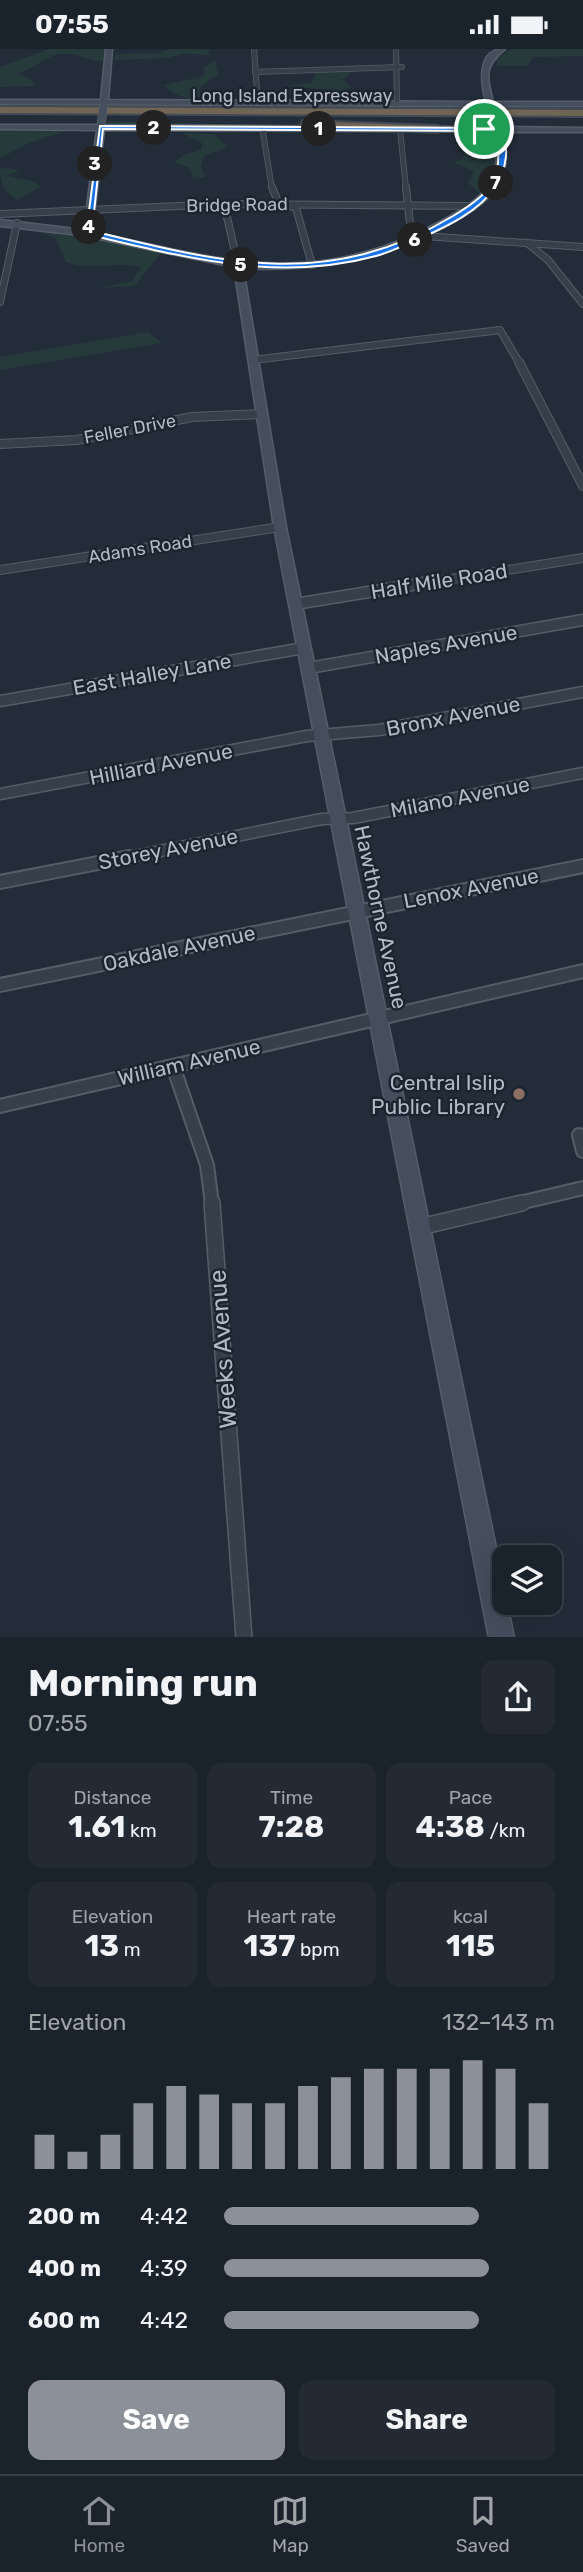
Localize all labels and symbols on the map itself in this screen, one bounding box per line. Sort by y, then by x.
street label: Long Island Expressway [192,85,392,107]
pin [454,99,514,159]
pin: 2 [136,111,172,145]
pin: 1 [302,111,336,147]
pin: 3 [78,146,112,181]
pin: 7 [478,165,514,201]
street label: Bridge Road [186,193,288,217]
pin: 4 [72,209,106,245]
pin: 6 [398,223,432,257]
pin: 5 [224,247,258,283]
street label: Feller Drive [82,409,178,449]
street label: Adams Road [86,530,194,568]
street label: Half Mile Road [369,558,509,604]
street label: Naples Avenue [373,619,519,669]
street label: East Halley Lane [71,648,233,700]
street label: Bronx Avenue [384,691,522,741]
street label: Hilliard Avenue [87,738,235,790]
street label: Milano Avenue [388,771,532,823]
street label: Storey Avenue [96,823,240,875]
street label: Hawthorne Avenue [349,823,413,1011]
street label: Lenox Avenue [401,863,541,913]
street label: Oakdale Avenue [100,920,258,976]
street label: William Avenue [115,1033,263,1091]
place label: Central Islip Public Library [371,1070,505,1119]
marker: Central Islip Public Library [511,1086,527,1102]
street label: Weeks Avenue [203,1269,243,1429]

